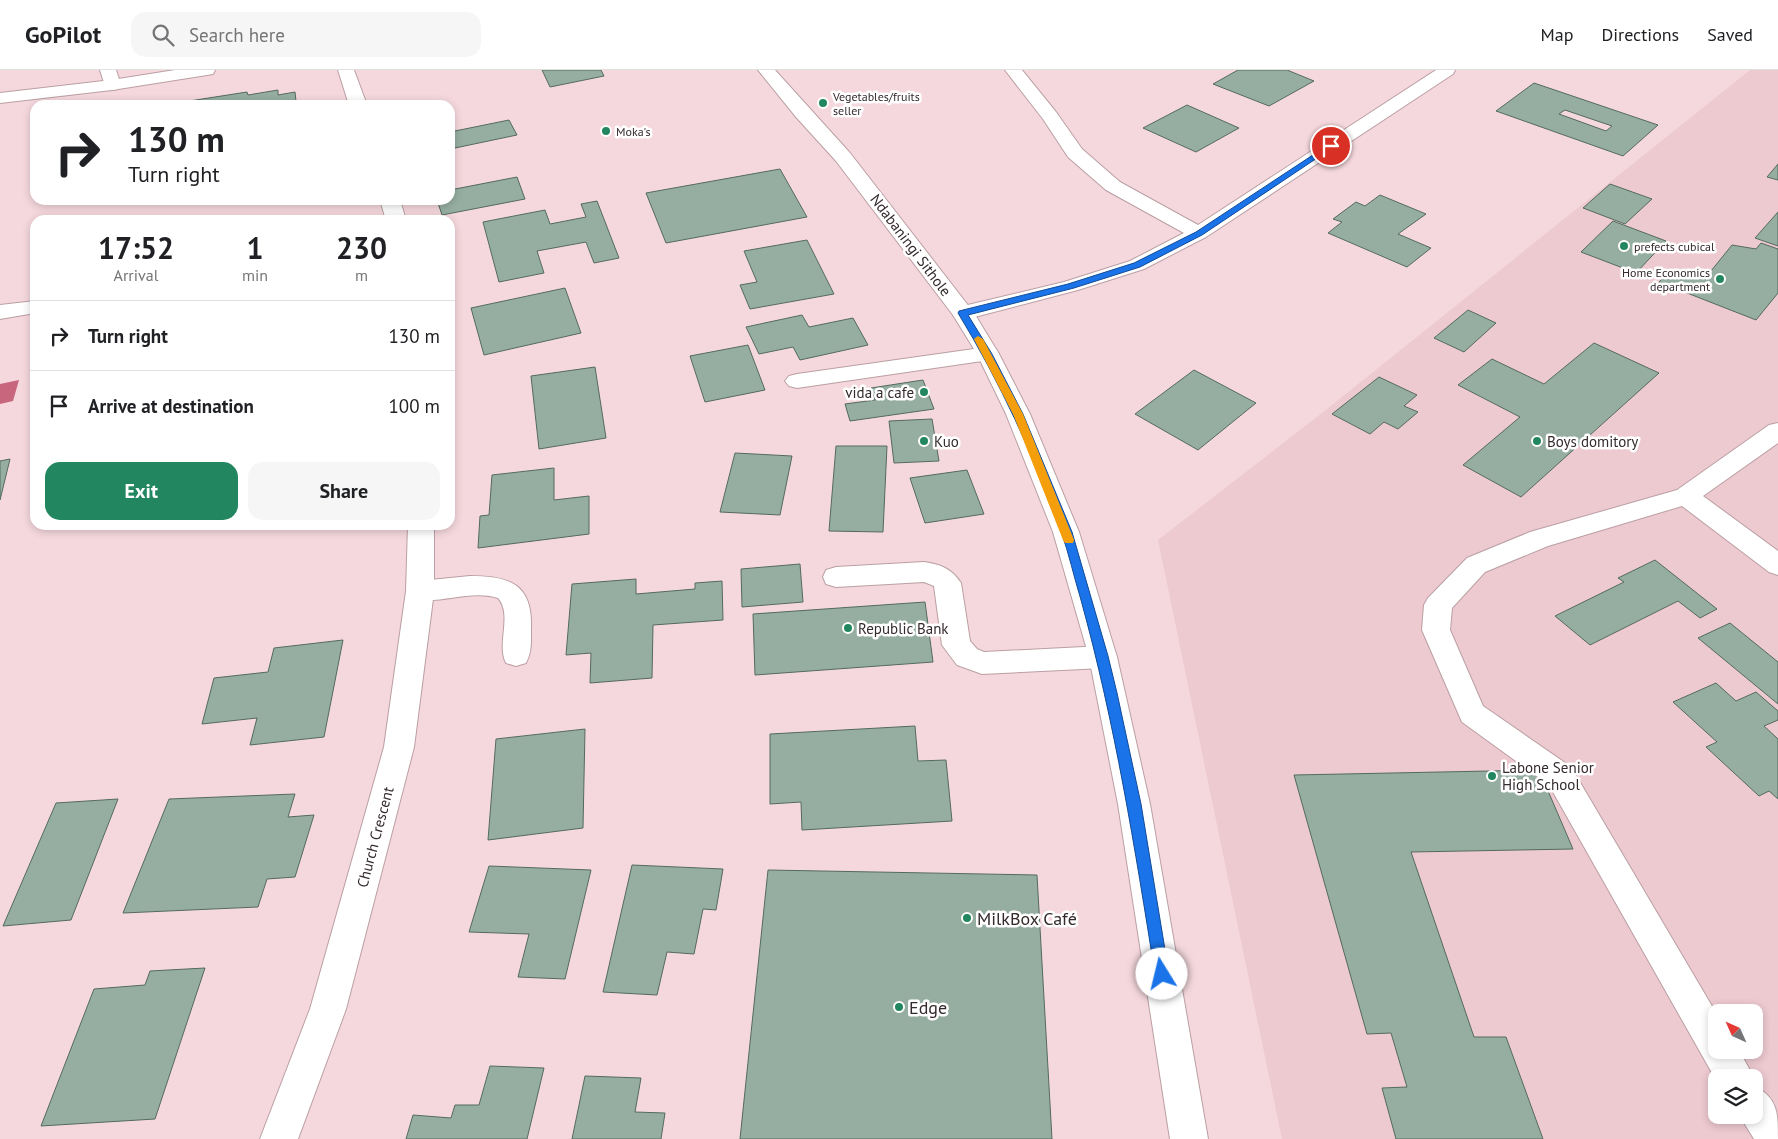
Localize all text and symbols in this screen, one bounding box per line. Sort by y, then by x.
search box [131,12,481,57]
text: GoPilot [25,19,101,50]
icon: search [149,21,177,49]
text: Search here [189,23,285,47]
text: Map [1541,23,1573,46]
text: Directions [1601,23,1679,46]
text: Saved [1707,23,1753,46]
place label: Vegetables/fruits seller [832,89,920,118]
marker: Vegetables/fruits seller [817,97,829,109]
text: 130 m [128,116,225,162]
icon: right [45,120,110,185]
place label: Moka's [616,124,650,139]
marker: Moka's [600,125,612,137]
pin [1310,125,1352,167]
icon: arrive [1317,132,1345,160]
text: Turn right [128,160,220,188]
street label: Ndabaningi Sithole [866,190,956,300]
text: 17:52 [98,228,174,267]
text: 1 [247,228,264,267]
text: 230 [336,228,387,267]
place label: prefects cubical [1634,239,1715,254]
marker: prefects cubical [1618,240,1630,252]
text: Arrival [114,265,158,285]
text: min [242,265,268,285]
text: m [355,265,368,285]
place label: Home Economics department [1622,265,1710,294]
marker: Home Economics department [1714,273,1726,285]
icon: right [45,322,73,350]
text: Turn right [88,324,168,348]
text: 130 m [388,324,440,348]
place label: vida a cafe [845,383,914,402]
marker: vida a cafe [918,386,930,398]
icon: arrive [45,392,73,420]
text: Arrive at destination [88,394,254,418]
text: 100 m [388,394,440,418]
place label: Kuo [934,432,959,451]
place label: Boys domitory [1547,432,1638,451]
marker: Kuo [918,435,930,447]
marker: Boys domitory [1531,435,1543,447]
button: Exit [45,462,238,520]
button: Share [248,462,440,520]
place label: Republic Bank [858,619,949,638]
marker: Republic Bank [842,622,854,634]
place label: Labone Senior High School [1502,758,1594,794]
marker: Labone Senior High School [1486,770,1498,782]
street label: Church Crescent [352,785,398,889]
place label: MilkBox Café [977,907,1077,930]
marker: MilkBox Café [961,912,973,924]
position arrow [1135,947,1187,999]
place label: Edge [909,996,947,1019]
marker: Edge [893,1001,905,1013]
north arrow [1708,1004,1762,1059]
map controls [1708,1004,1763,1124]
button: layers [1708,1069,1763,1124]

